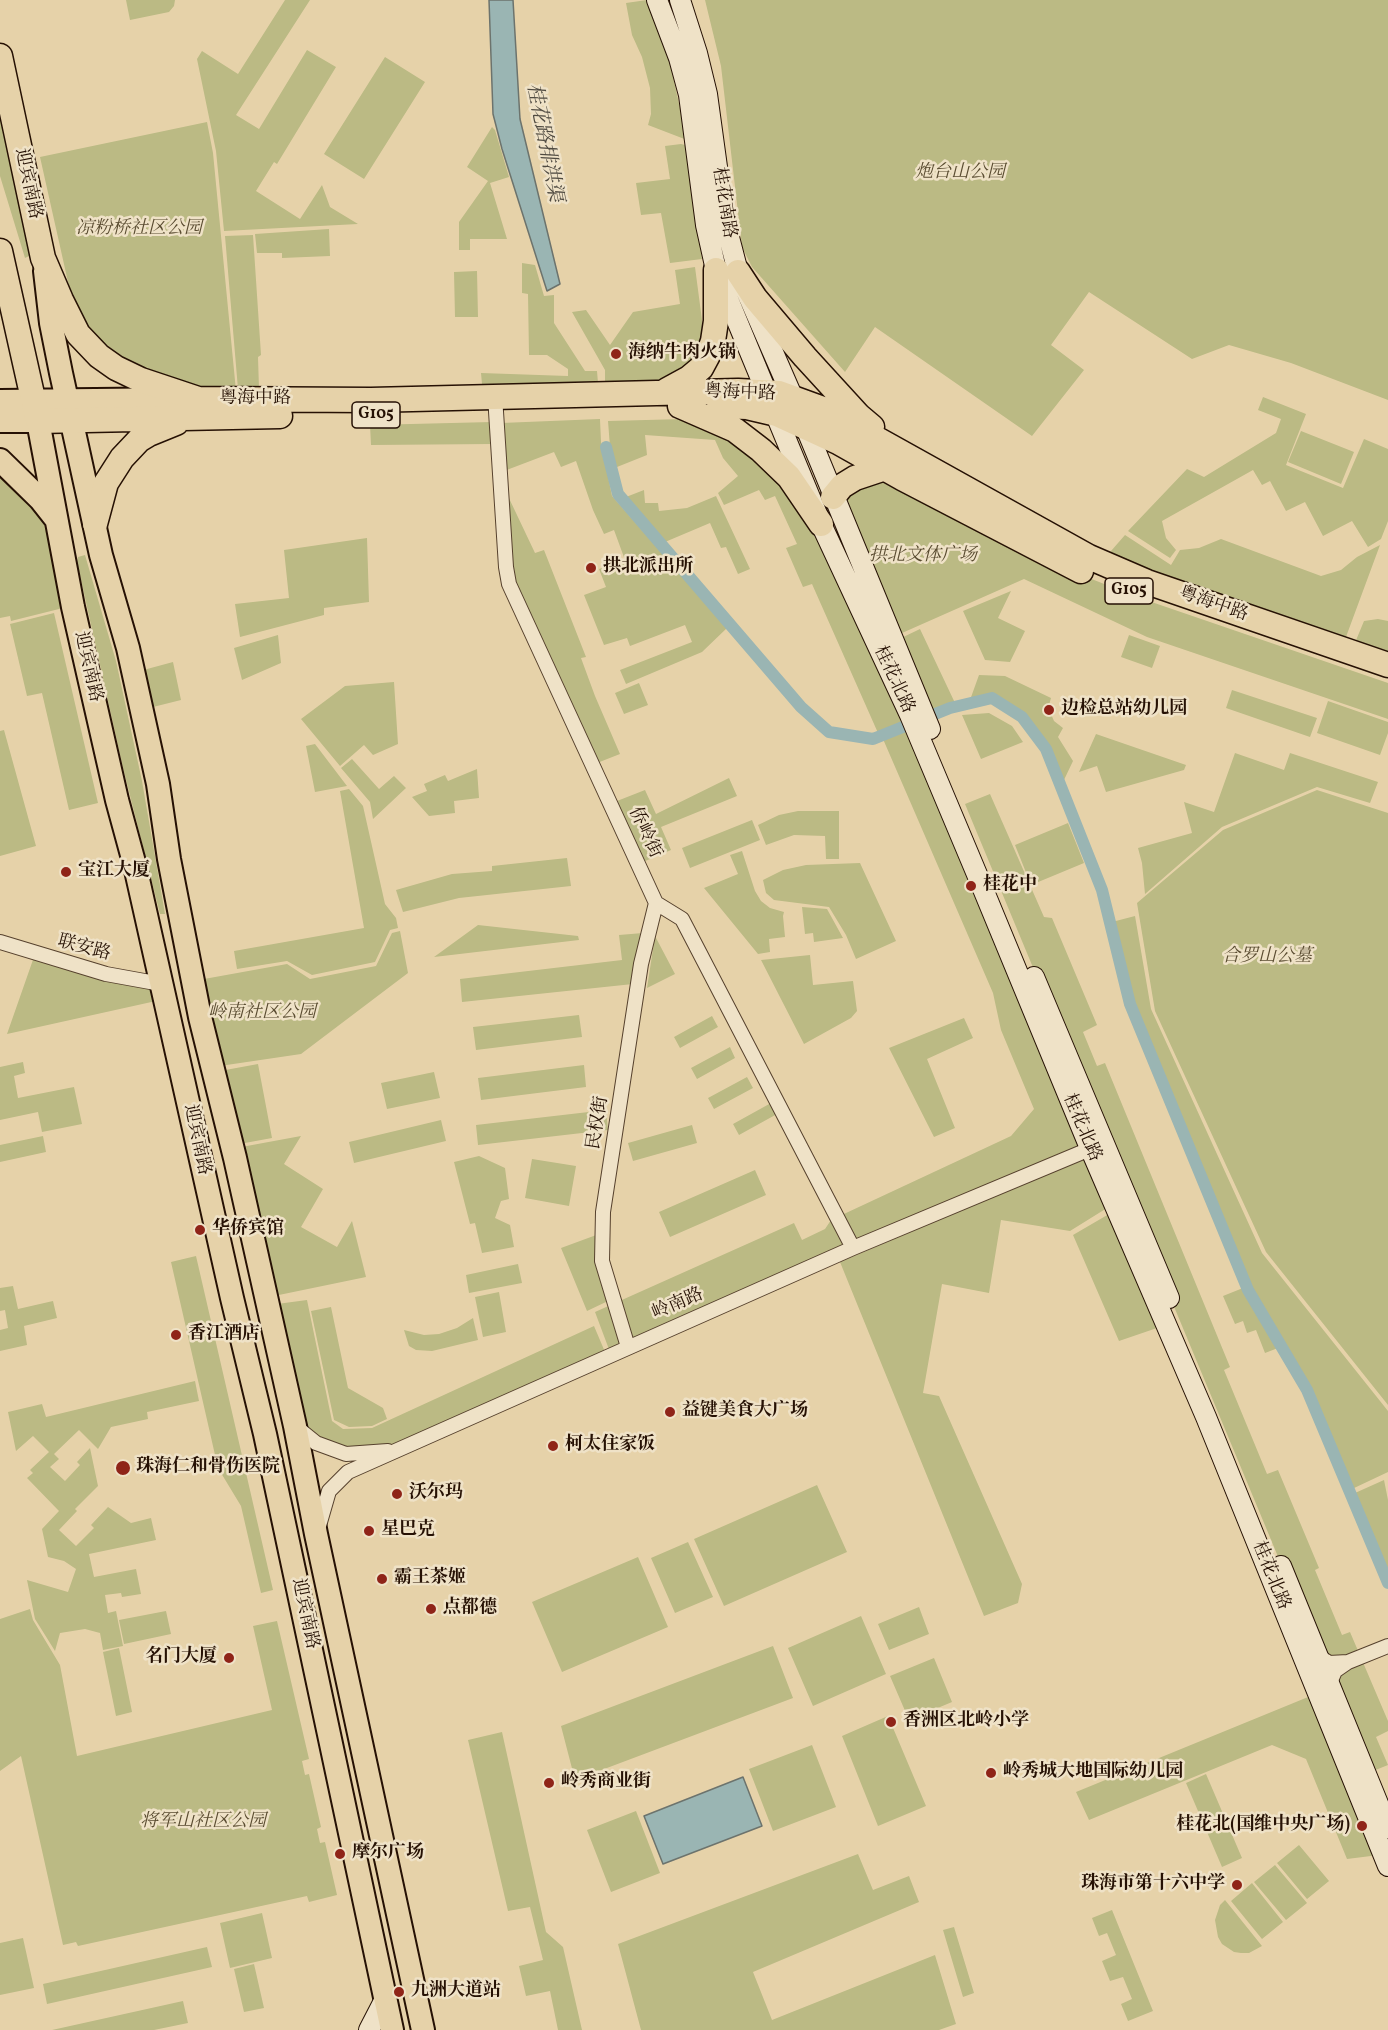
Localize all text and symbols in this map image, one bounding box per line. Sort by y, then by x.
water label: 桂花路排洪渠 [520,82,566,204]
street label: 迎宾南路 [9,147,45,221]
park label: 炮台山公园 [915,163,1005,185]
street label: 桂花南路 [707,166,739,240]
park label: 凉粉桥社区公园 [76,219,202,241]
place label: 海纳牛肉火锅 [628,343,736,365]
marker: 海纳牛肉火锅 [609,347,623,361]
street label: 粤海中路 [704,382,776,406]
street label: 粤海中路 [219,389,291,411]
road number: G105 [352,402,400,428]
park label: 拱北文体广场 [869,546,977,568]
place label: 拱北派出所 [603,557,693,579]
marker: 拱北派出所 [584,561,598,575]
road number: G105 [1105,578,1153,604]
street label: 粤海中路 [1175,583,1251,627]
street label: 迎宾南路 [68,629,106,705]
street label: 桂花北路 [868,643,918,717]
place label: 边检总站幼儿园 [1061,699,1187,721]
marker: 边检总站幼儿园 [1042,703,1056,717]
street label: 侨岭街 [623,804,665,862]
place label: 宝江大厦 [78,861,150,883]
marker: 宝江大厦 [59,865,73,879]
place label: 桂花中 [983,875,1037,897]
marker: 桂花中 [964,879,978,893]
street label: 联安路 [55,932,113,966]
park label: 合罗山公墓 [1222,947,1312,969]
park label: 岭南社区公园 [208,1003,316,1025]
street label: 桂花北路 [1057,1091,1105,1165]
street label: 民权街 [584,1095,614,1151]
street label: 迎宾南路 [178,1103,214,1177]
place label: 华侨宾馆 [212,1219,284,1241]
marker: 华侨宾馆 [193,1223,207,1237]
street label: 岭南路 [649,1285,707,1325]
place label: 香江酒店 [188,1324,260,1346]
marker: 香江酒店 [169,1328,183,1342]
place label: 益键美食大广场 [682,1401,808,1423]
marker: 益键美食大广场 [663,1405,677,1419]
place label: 柯太住家饭 [565,1435,655,1457]
marker: 柯太住家饭 [546,1439,560,1453]
place label: 珠海仁和骨伤医院 [136,1457,280,1479]
marker: 珠海仁和骨伤医院 [114,1459,132,1477]
place label: 沃尔玛 [409,1483,463,1505]
marker: 沃尔玛 [390,1487,404,1501]
place label: 星巴克 [381,1520,435,1542]
marker: 星巴克 [362,1524,376,1538]
street label: 桂花北路 [1247,1539,1293,1613]
place label: 霸王茶姬 [394,1568,466,1590]
marker: 霸王茶姬 [375,1572,389,1586]
street label: 迎宾南路 [286,1577,322,1651]
place label: 点都德 [443,1598,497,1620]
marker: 点都德 [424,1602,438,1616]
place label: 名门大厦 [145,1647,217,1669]
marker: 名门大厦 [222,1651,236,1665]
place label: 香洲区北岭小学 [903,1711,1029,1733]
marker: 香洲区北岭小学 [884,1715,898,1729]
place label: 岭秀城大地国际幼儿园 [1003,1762,1183,1784]
marker: 岭秀城大地国际幼儿园 [984,1766,998,1780]
place label: 岭秀商业街 [561,1772,651,1794]
marker: 岭秀商业街 [542,1776,556,1790]
park label: 将军山社区公园 [140,1812,266,1834]
place label: 桂花北(国维中央广场) [1176,1815,1350,1837]
marker: 桂花北(国维中央广场) [1355,1819,1369,1833]
place label: 摩尔广场 [352,1843,424,1865]
marker: 摩尔广场 [333,1847,347,1861]
place label: 珠海市第十六中学 [1081,1874,1225,1896]
marker: 珠海市第十六中学 [1230,1878,1244,1892]
place label: 九洲大道站 [411,1981,501,2003]
marker: 九洲大道站 [392,1985,406,1999]

